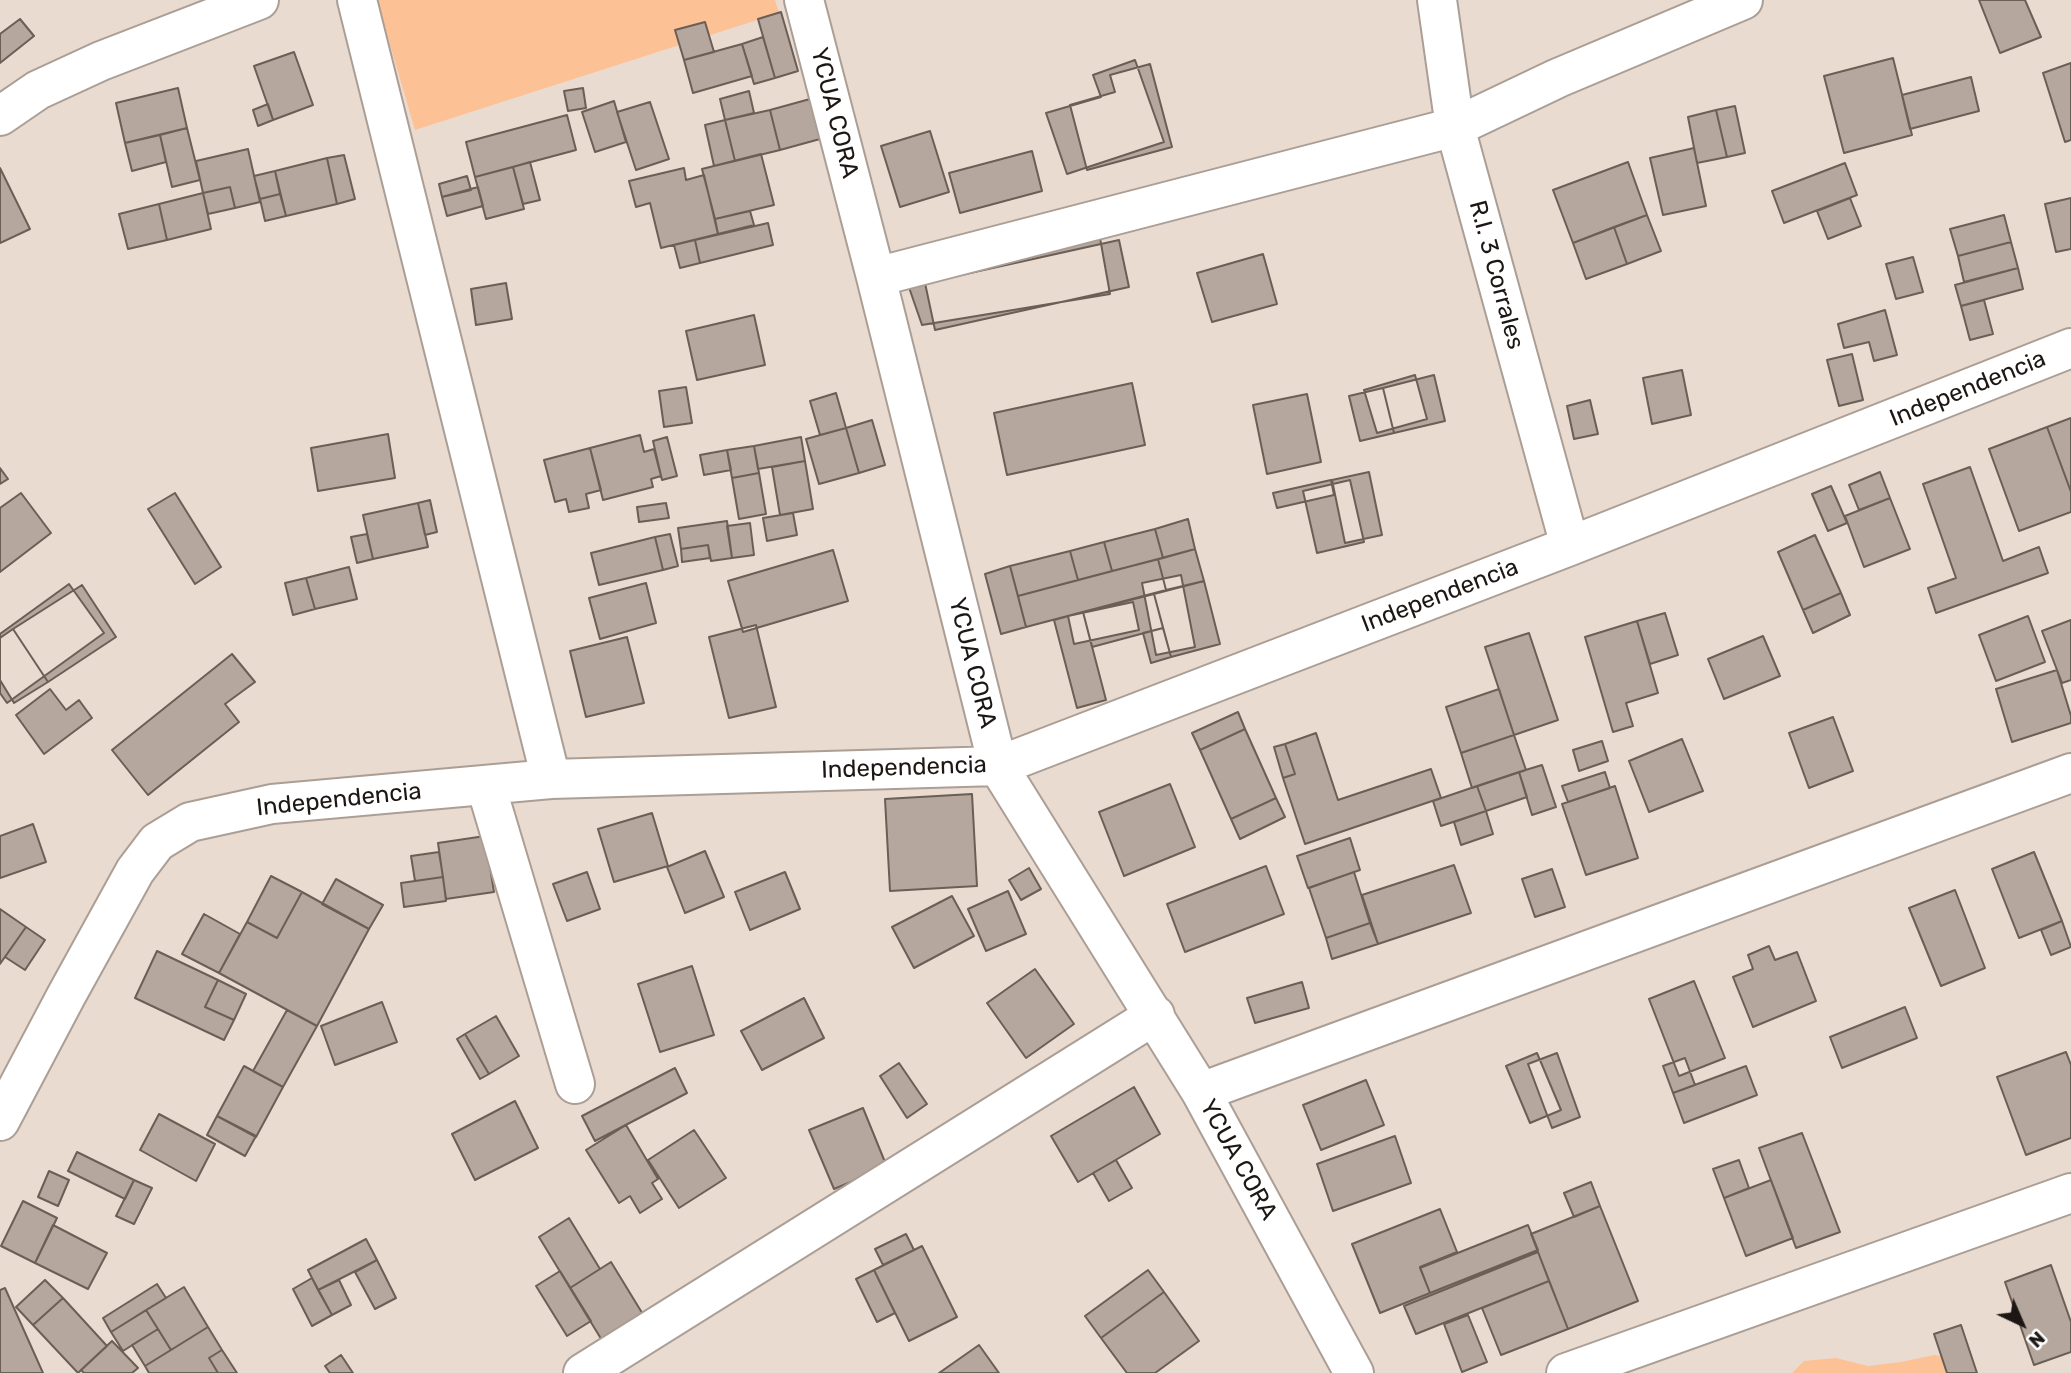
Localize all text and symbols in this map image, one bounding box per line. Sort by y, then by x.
street label: YCUA CORA [804,45,864,181]
street label: R.I. 3 Corrales [1462,197,1530,353]
street label: Independencia [1886,345,2050,433]
street label: Independencia [1358,553,1522,639]
street label: YCUA CORA [942,595,1002,731]
street label: Independencia [821,751,987,785]
street label: Independencia [255,777,423,823]
street label: YCUA CORA [1193,1095,1283,1225]
north arrow [1987,1289,2057,1359]
text: N [2024,1326,2050,1352]

